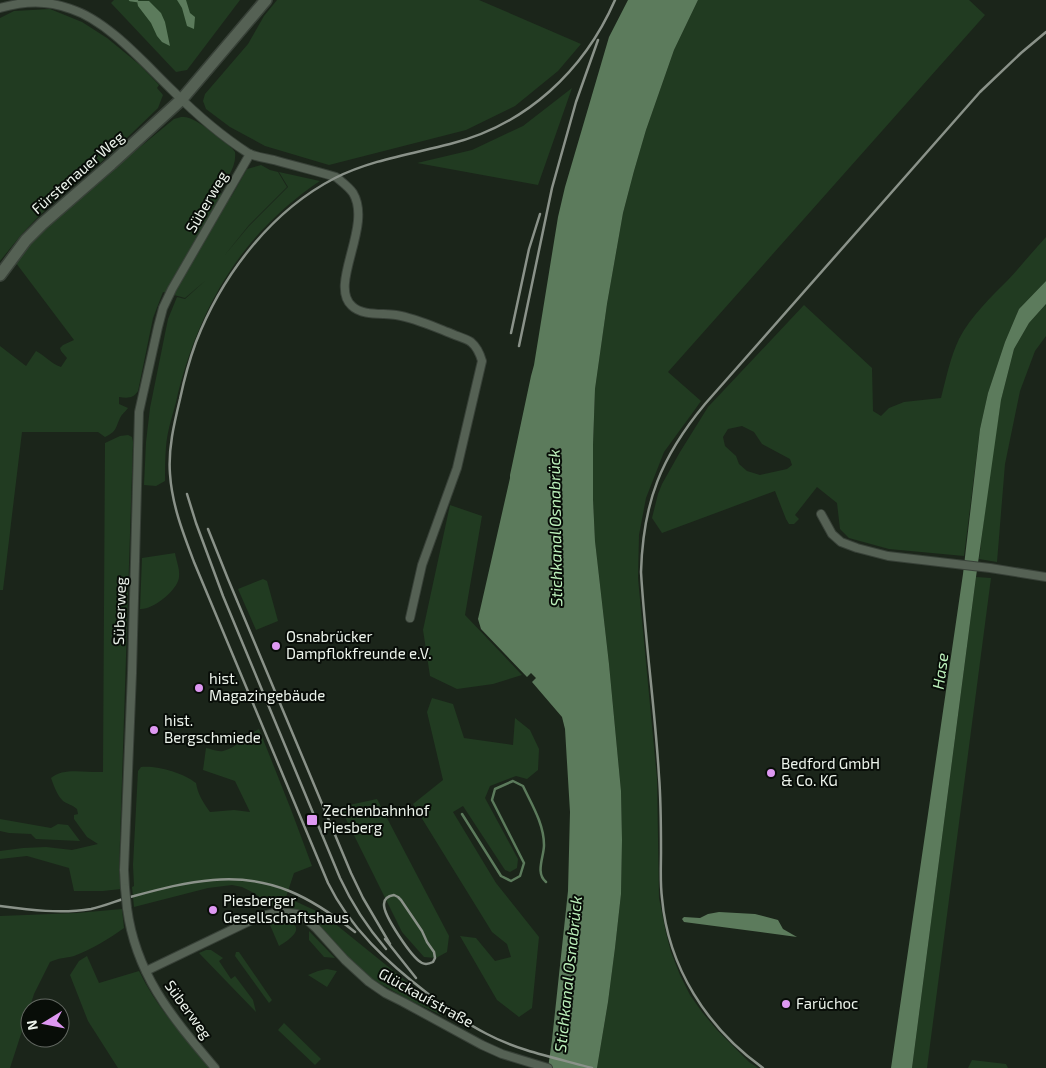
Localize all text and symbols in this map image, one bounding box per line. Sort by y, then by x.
street label: Fürstenauer Weg [27,127,128,217]
street label: Süberweg [181,167,231,236]
water label: Stichkanal Osnabrück [544,449,565,607]
street label: Süberweg [109,576,129,645]
place label: Osnabrücker Dampflokfreunde e.V. [286,627,432,662]
marker: Osnabrücker Dampflokfreunde e.V. [270,640,282,652]
water label: Hase [928,651,952,690]
place label: hist. Magazingebäude [209,669,325,704]
marker: hist. Magazingebäude [193,682,205,694]
place label: hist. Bergschmiede [164,711,261,746]
marker: hist. Bergschmiede [148,724,160,736]
place label: Bedford GmbH & Co. KG [781,754,880,789]
marker: Bedford GmbH & Co. KG [765,767,777,779]
place label: Zechenbahnhof Piesberg [323,801,430,836]
marker: Zechenbahnhof Piesberg [305,813,319,827]
place label: Piesberger Gesellschaftshaus [223,891,349,926]
water label: Stichkanal Osnabrück [550,895,585,1053]
marker: Piesberger Gesellschaftshaus [207,904,219,916]
street label: Glückaufstraße [376,964,477,1031]
street label: Süberweg [161,976,217,1043]
place label: Farüchoc [796,994,858,1012]
north arrow [20,998,70,1048]
marker: Farüchoc [780,998,792,1010]
text: N [22,1019,41,1032]

